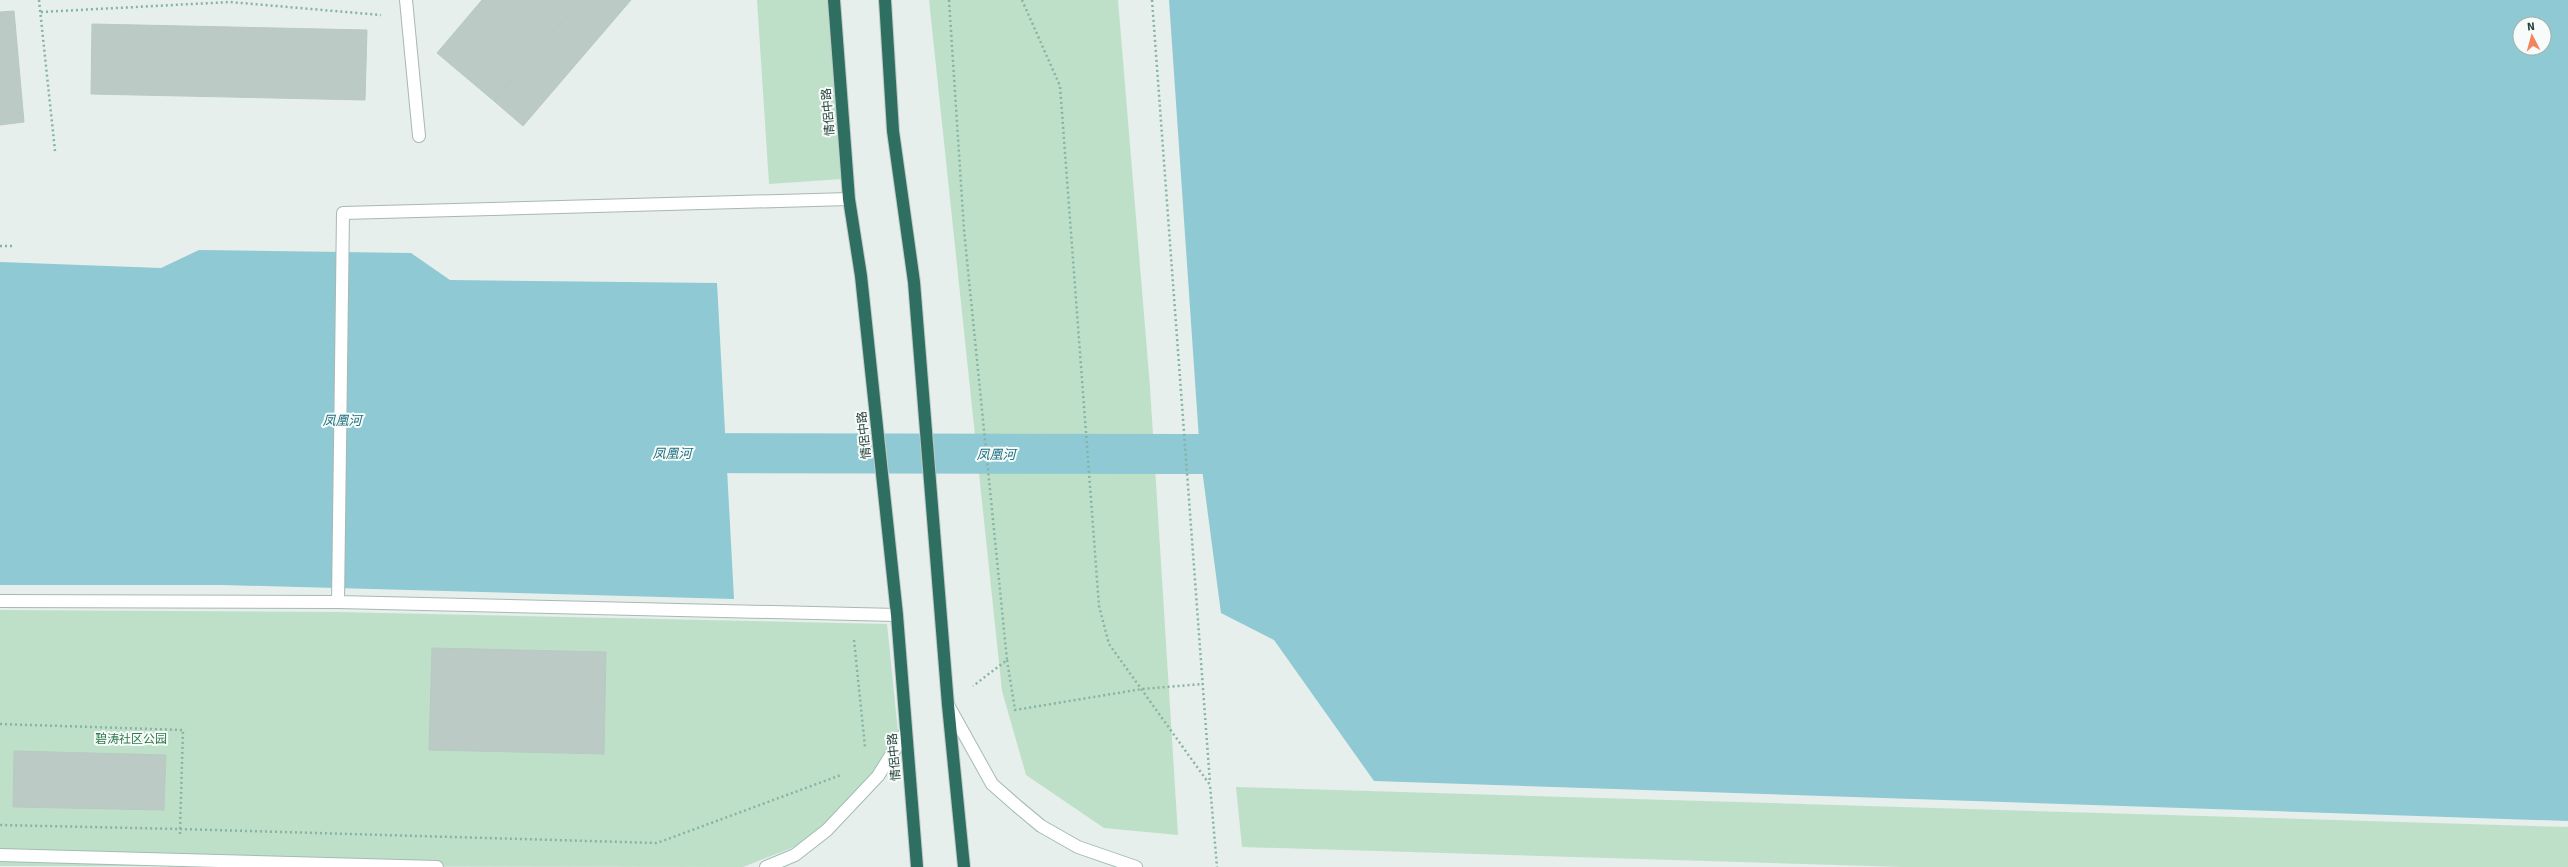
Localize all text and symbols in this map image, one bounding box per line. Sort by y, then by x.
north arrow [2512,16,2552,56]
text: N [2527,20,2535,33]
street label: 情侶中路 [819,87,838,137]
street label: 情侶中路 [855,410,874,460]
water label: 凤凰河 [322,413,364,429]
water label: 凤凰河 [652,446,694,462]
water label: 凤凰河 [976,447,1018,463]
park label: 碧涛社区公园 [95,732,167,747]
street label: 情侶中路 [885,732,904,782]

